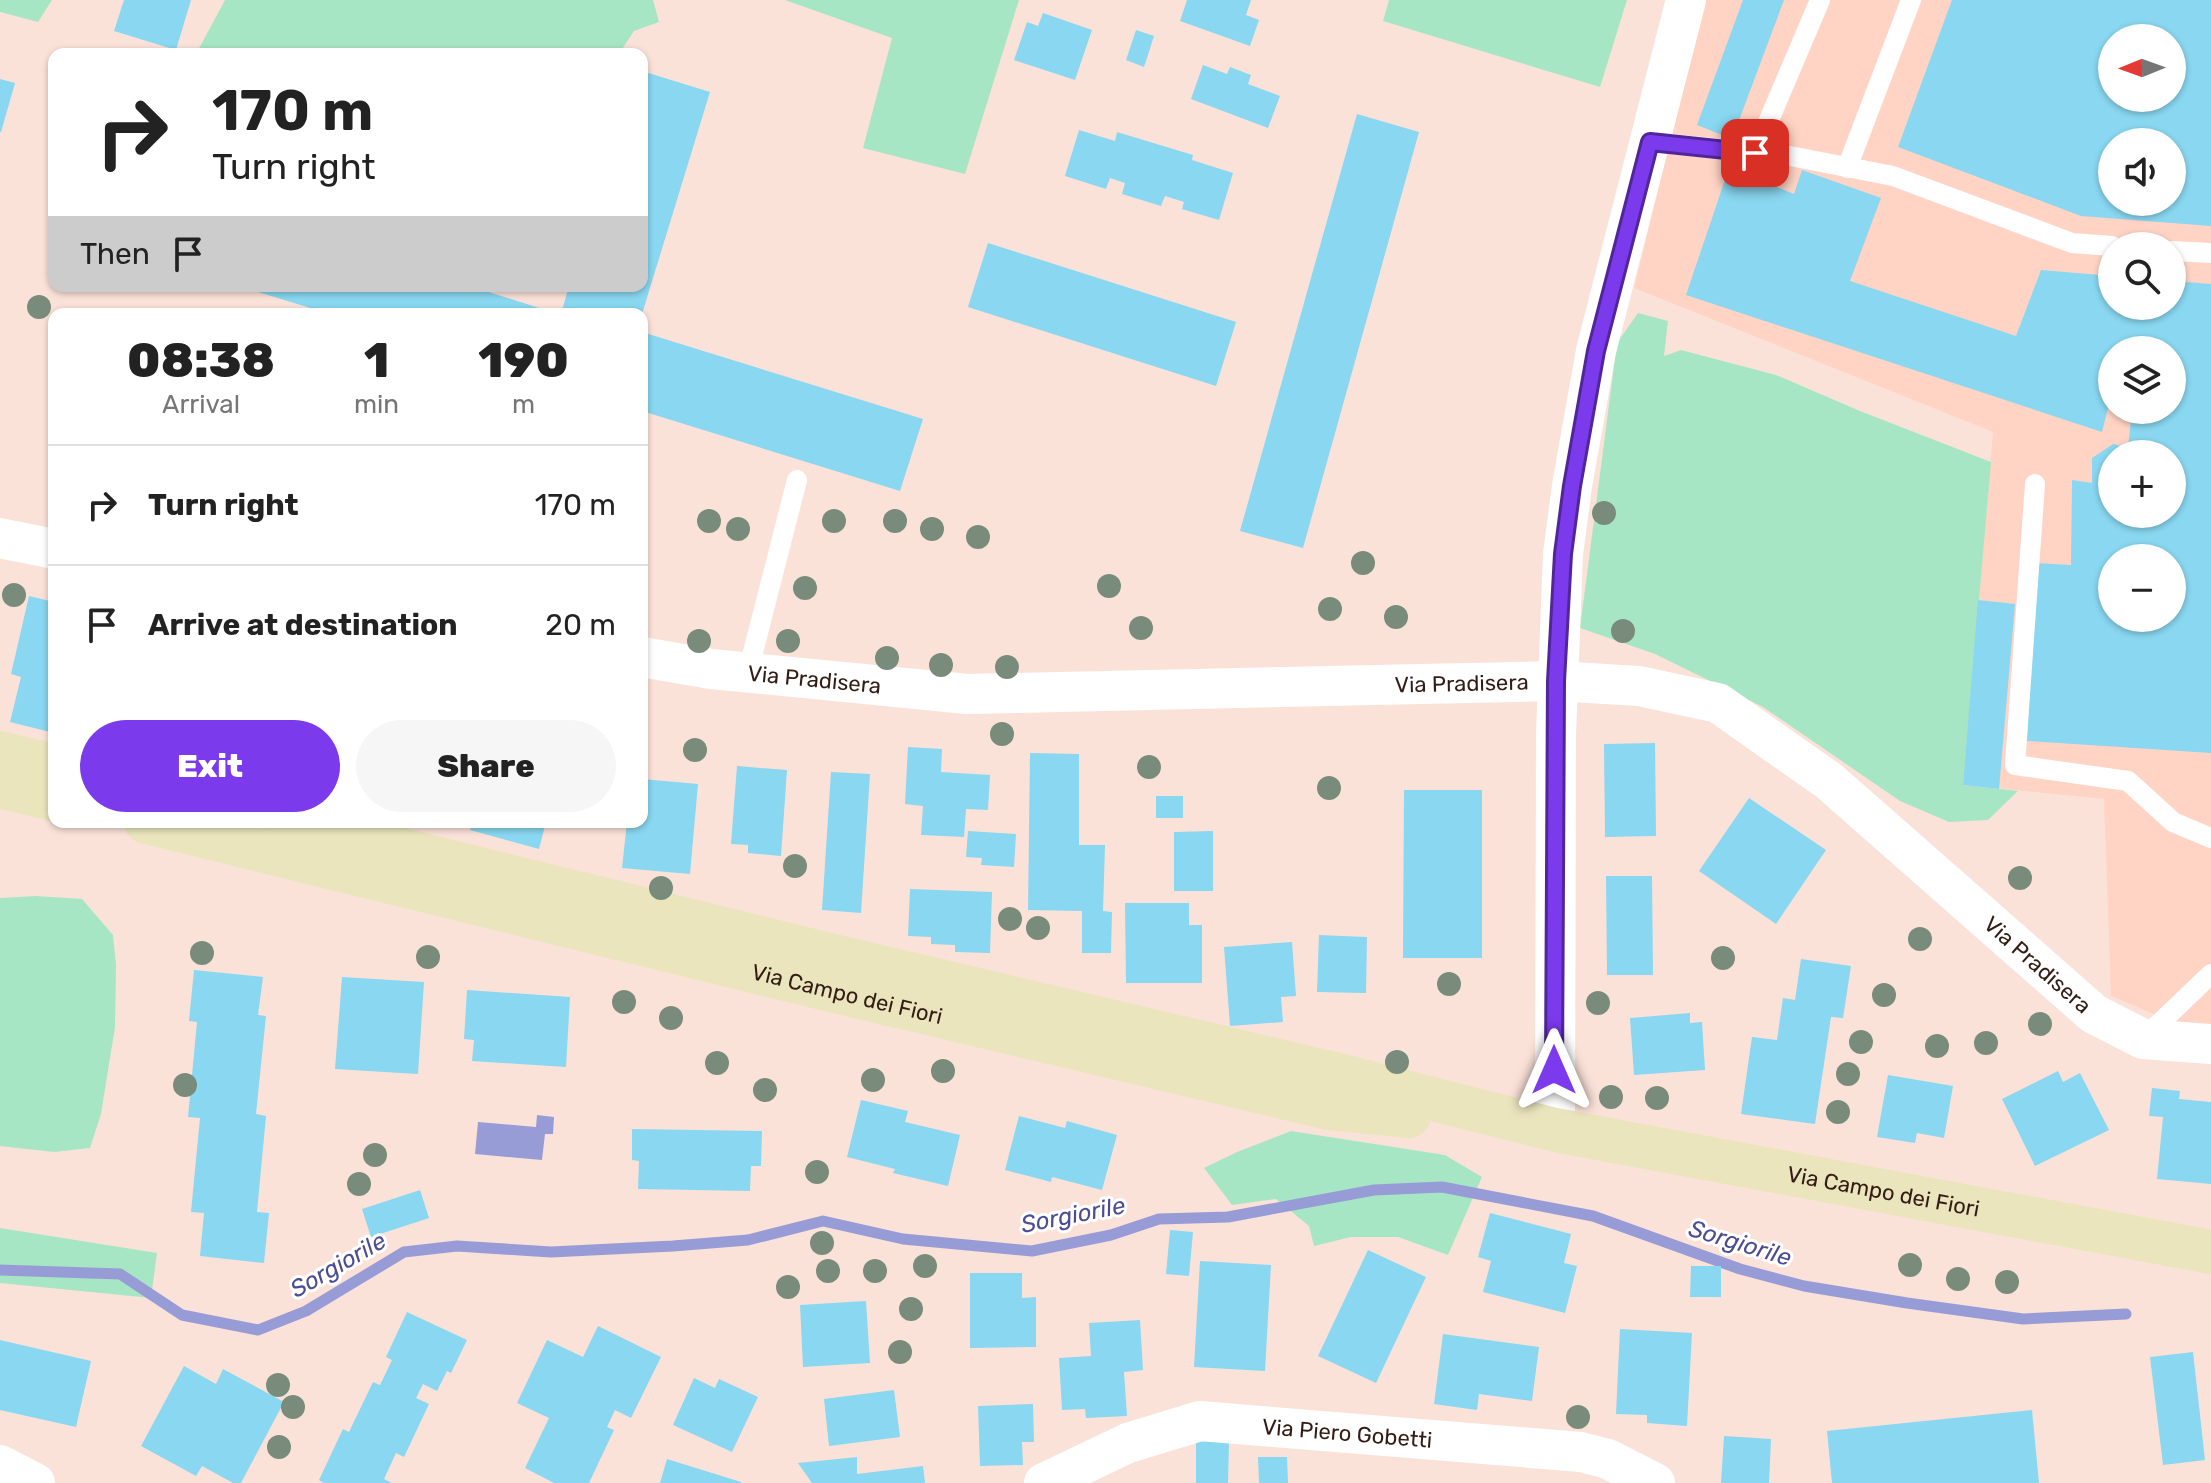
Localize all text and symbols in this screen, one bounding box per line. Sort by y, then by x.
north arrow [2098,24,2186,112]
map controls [2098,24,2186,632]
text: 170 m [212,78,373,144]
icon: right [80,80,184,184]
pin [1721,119,1789,187]
button: sound [2098,128,2186,216]
icon: arrive [1733,131,1777,175]
text: Turn right [212,145,376,188]
icon: arrive [166,232,210,276]
button: search [2098,232,2186,320]
text: Then [80,236,150,272]
text: 08:38 [127,332,275,389]
text: 1 [364,332,389,389]
text: 190 [478,332,569,389]
button: layers [2098,336,2186,424]
text: Arrival [162,389,240,420]
text: min [354,389,399,420]
text: m [512,389,535,420]
button: + [2098,440,2186,528]
icon: right [80,483,124,527]
text: Turn right [148,487,299,523]
text: 170 m [535,487,616,523]
button: − [2098,544,2186,632]
icon: arrive [80,603,124,647]
text: Arrive at destination [148,607,458,643]
text: 20 m [545,607,616,643]
street label: Via Pradisera [746,660,882,700]
street label: Via Pradisera [1394,669,1529,699]
button: Exit [80,720,340,812]
button: Share [356,720,616,812]
street label: Via Pradisera [1978,911,2097,1019]
street label: Via Campo dei Fiori [749,958,945,1030]
position arrow [1512,1028,1596,1112]
street label: Via Campo dei Fiori [1785,1160,1982,1223]
water label: Sorgiorile [1018,1191,1128,1239]
water label: Sorgiorile [1685,1214,1795,1272]
water label: Sorgiorile [285,1226,391,1304]
street label: Via Piero Gobetti [1261,1413,1433,1454]

